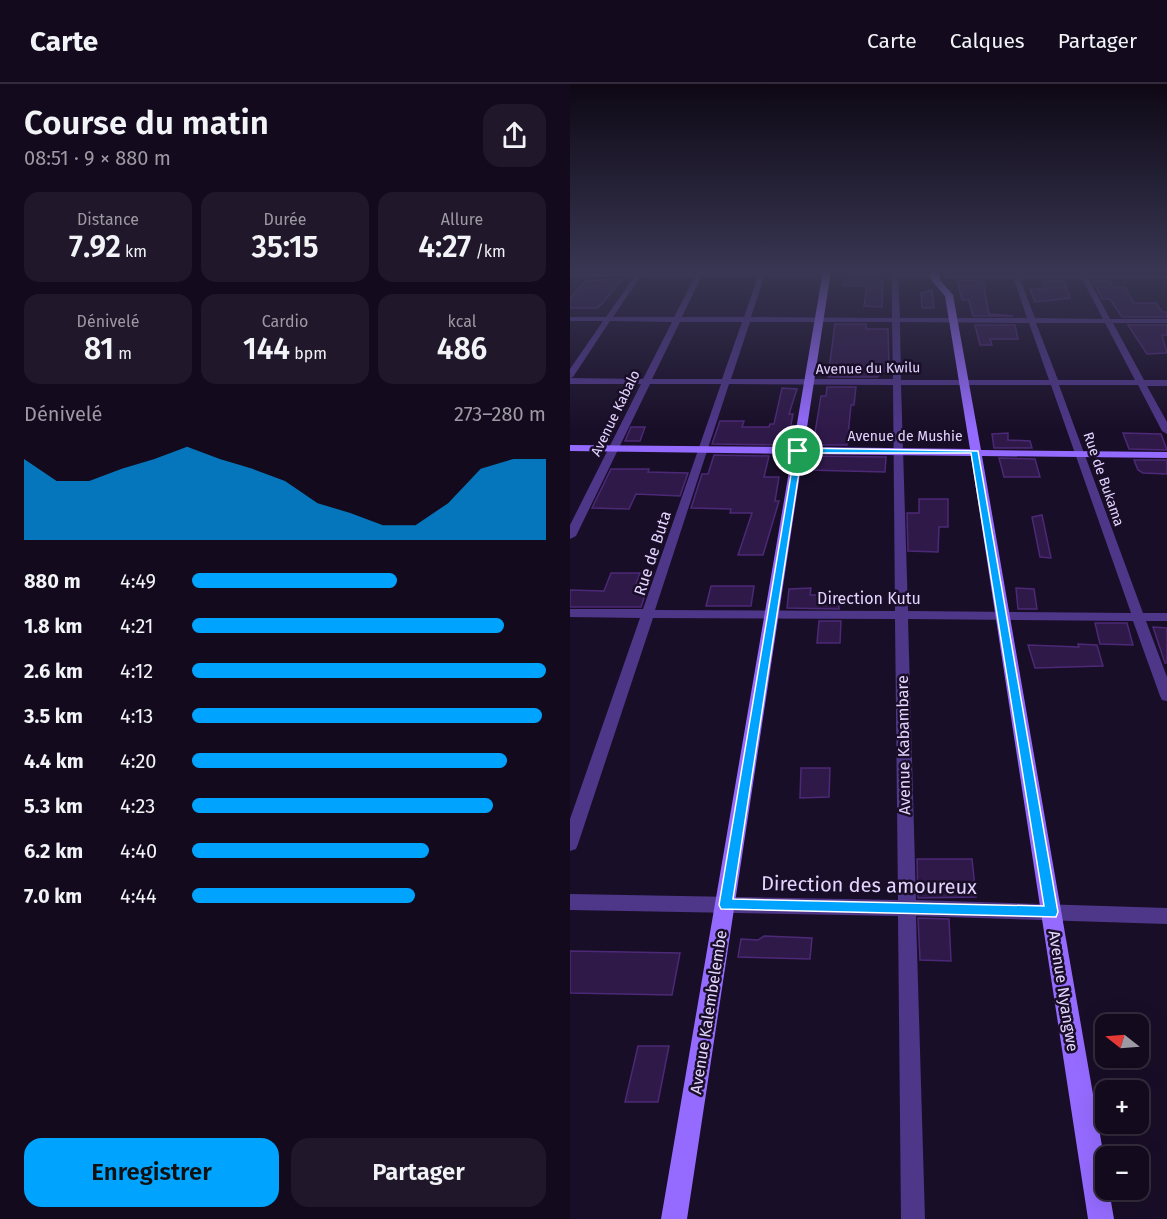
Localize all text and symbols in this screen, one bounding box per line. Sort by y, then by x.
text: Carte [30,25,98,58]
text: Carte [867,28,917,54]
text: Calques [950,28,1025,54]
text: Partager [1058,28,1137,54]
text: Course du matin [24,103,269,143]
button: share [483,104,546,167]
text: 08:51 · 9 × 880 m [24,146,171,170]
text: Distance [77,210,139,229]
text: Durée [264,210,306,229]
text: Allure [441,210,483,229]
text: 7.92 [69,229,121,265]
text: 35:15 [252,229,318,265]
text: 4:27 [418,229,471,265]
text: km [121,242,147,261]
text: /km [471,242,506,261]
text: Dénivelé [77,312,139,331]
text: Cardio [262,312,308,331]
text: kcal [448,312,476,331]
text: 81 [84,331,114,367]
text: 144 [243,331,290,367]
text: 486 [437,331,487,367]
text: m [114,344,132,363]
text: bpm [290,344,327,363]
street label: Avenue du Kwilu [815,359,921,378]
street label: Avenue Kabalo [587,367,644,459]
text: Dénivelé [24,402,102,426]
text: 273–280 m [454,402,546,426]
pin [772,425,823,476]
street label: Avenue de Mushie [847,428,963,445]
street label: Rue de Bukama [1079,430,1128,529]
icon: arrive [781,434,814,467]
street label: Rue de Buta [630,508,675,598]
text: 880 m [24,569,81,593]
text: 4:49 [120,569,156,593]
street label: Direction Kutu [817,589,921,608]
text: 1.8 km [24,614,82,638]
text: 4:21 [120,614,154,638]
text: 2.6 km [24,659,83,683]
text: 4:12 [120,659,153,683]
street label: Avenue Kabambare [893,675,914,815]
text: 3.5 km [24,704,83,728]
text: 4:13 [120,704,153,728]
text: 4.4 km [24,749,84,773]
text: 4:20 [120,749,157,773]
text: 5.3 km [24,794,83,818]
text: 4:23 [120,794,155,818]
text: 6.2 km [24,839,83,863]
text: 4:40 [120,839,157,863]
street label: Direction des amoureux [761,871,977,899]
text: 7.0 km [24,884,82,908]
text: 4:44 [120,884,157,908]
street label: Avenue Kalembelembe [686,929,731,1095]
street label: Avenue Nyangwe [1045,929,1082,1053]
north arrow [1095,1014,1149,1068]
map controls [1095,1014,1149,1200]
button: + [1095,1080,1149,1134]
button: Enregistrer [24,1138,279,1207]
button: Partager [291,1138,546,1207]
button: − [1095,1146,1149,1200]

